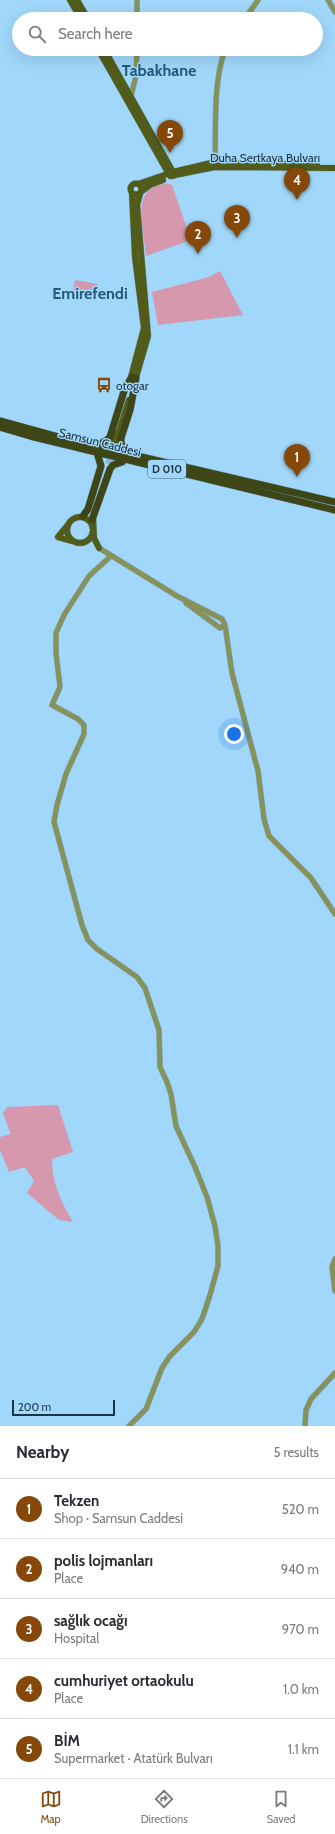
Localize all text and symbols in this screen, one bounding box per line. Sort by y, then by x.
search box [12,12,323,56]
icon: search [26,23,48,45]
text: Search here [58,25,133,43]
district label: Tabakhane [122,61,196,80]
pin: 5 [157,120,183,153]
street label: Duha Sertkaya Bulvarı [210,150,320,165]
pin: 4 [284,167,310,200]
pin: 3 [224,205,250,238]
pin: 2 [185,221,211,254]
district label: Emirefendi [52,284,128,303]
bus stop icon: otogar [95,376,113,394]
place label: otogar [116,378,149,393]
street label: Samsun Caddesi [57,425,143,459]
pin: 1 [284,444,310,477]
road number: D 010 [148,460,186,478]
your location [224,724,244,744]
scale bar [12,1398,115,1417]
text: 200 m [18,1400,51,1414]
text: Nearby [16,1442,69,1462]
text: 5 results [273,1444,319,1460]
text: Tekzen [54,1492,99,1510]
text: 1 [27,1501,31,1517]
text: 520 m [282,1501,319,1517]
text: Shop · Samsun Caddesi [54,1510,183,1526]
text: polis lojmanları [54,1552,153,1570]
text: 2 [26,1561,32,1577]
text: 940 m [281,1561,319,1577]
text: Place [54,1570,83,1586]
text: sağlık ocağı [54,1612,127,1630]
text: 3 [25,1621,33,1637]
text: 970 m [282,1621,319,1637]
text: Hospital [54,1630,99,1646]
text: cumhuriyet ortaokulu [54,1672,194,1690]
text: 4 [25,1681,33,1697]
text: 1.0 km [283,1681,319,1697]
text: Place [54,1690,83,1706]
text: BİM [54,1732,80,1750]
text: 5 [26,1741,32,1757]
text: 1.1 km [288,1741,319,1757]
text: Supermarket · Atatürk Bulvarı [54,1750,213,1766]
tab: Map [40,1788,62,1826]
tab: Directions [141,1788,188,1826]
tab: Saved [267,1788,295,1826]

